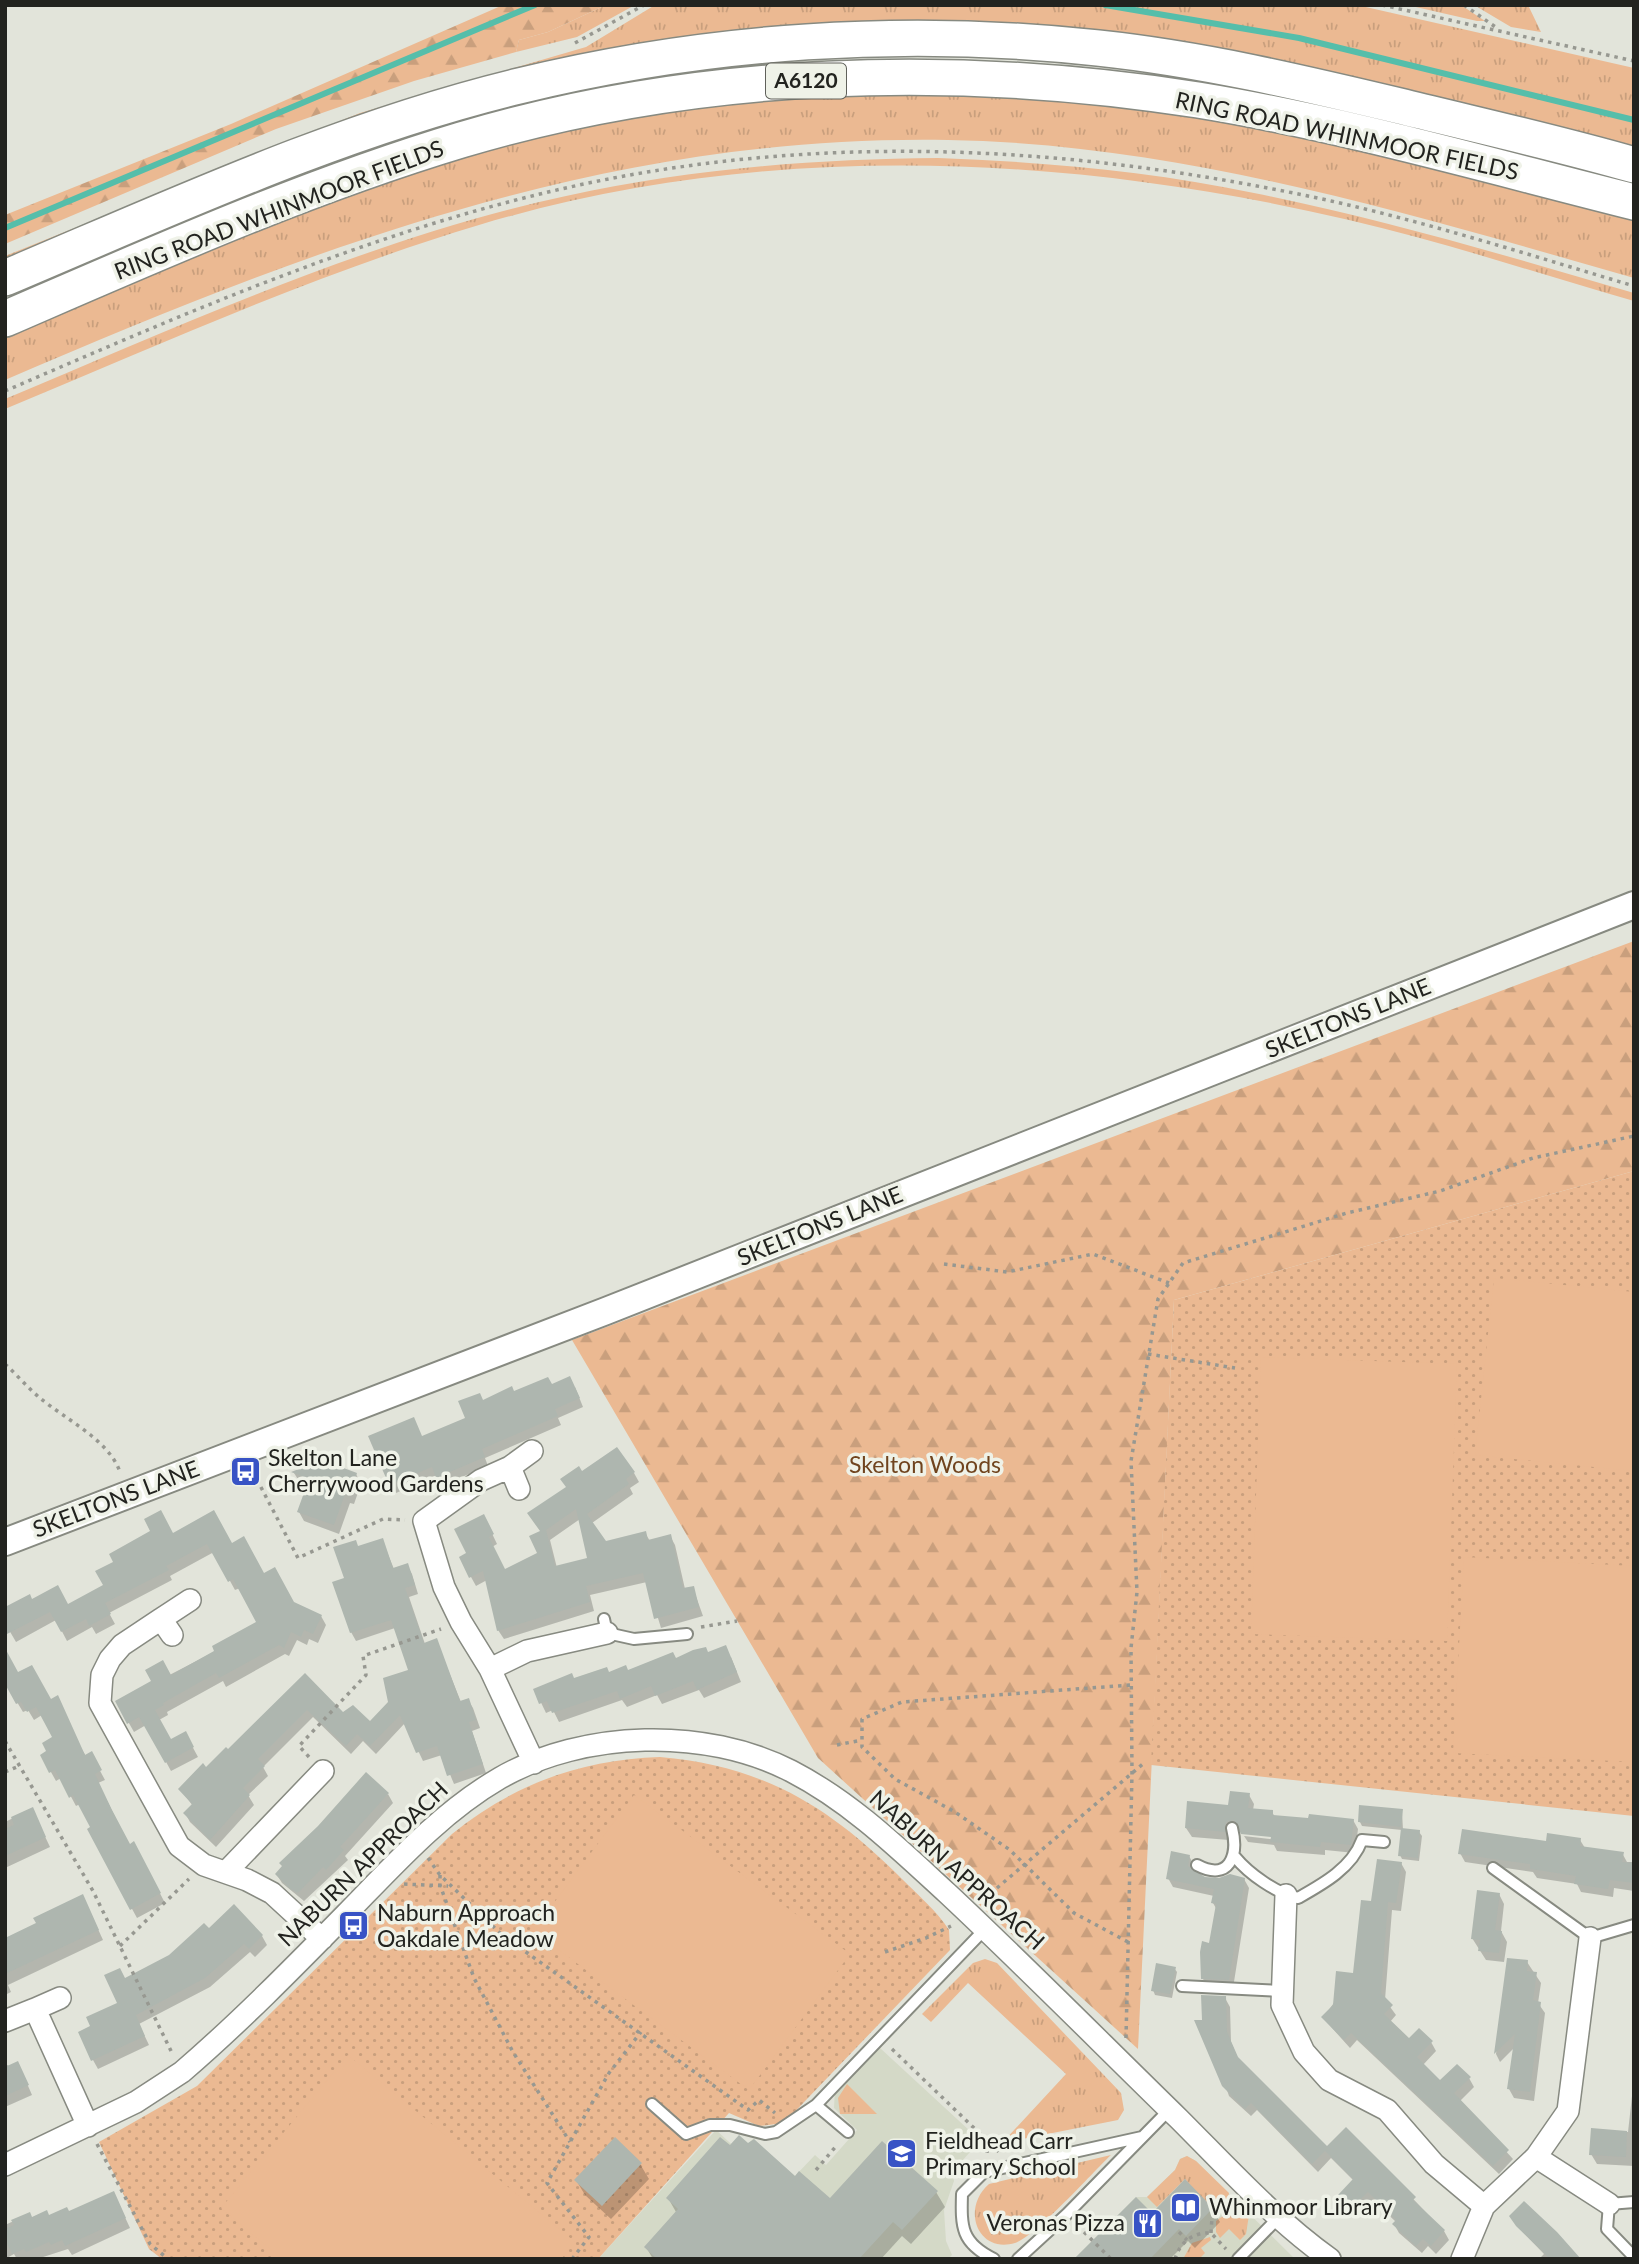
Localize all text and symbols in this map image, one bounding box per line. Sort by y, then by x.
road number: A6120 [766,64,846,98]
street label: RING ROAD WHINMOOR FIELDS [1173,85,1521,185]
street label: RING ROAD WHINMOOR FIELDS [110,133,447,285]
street label: SKELTONS LANE [1261,971,1434,1063]
street label: SKELTONS LANE [733,1179,906,1271]
place label: Skelton Lane Cherrywood Gardens [268,1443,484,1497]
park label: Skelton Woods [849,1450,1001,1478]
street label: SKELTONS LANE [28,1453,203,1543]
bus stop icon: Skelton Lane Cherrywood Gardens [228,1454,262,1488]
street label: NABURN APPROACH [271,1775,453,1952]
street label: NABURN APPROACH [865,1783,1051,1955]
place label: Naburn Approach Oakdale Meadow [377,1898,555,1952]
bus stop icon: Naburn Approach Oakdale Meadow [337,1909,371,1943]
place label: Fieldhead Carr Primary School [925,2126,1076,2180]
school or university icon: Fieldhead Carr Primary School [885,2137,919,2171]
library icon: Whinmoor Library [1169,2190,1203,2224]
place label: Whinmoor Library [1209,2192,1393,2220]
restaurant icon: Veronas Pizza [1131,2206,1165,2240]
place label: Veronas Pizza [986,2208,1125,2236]

